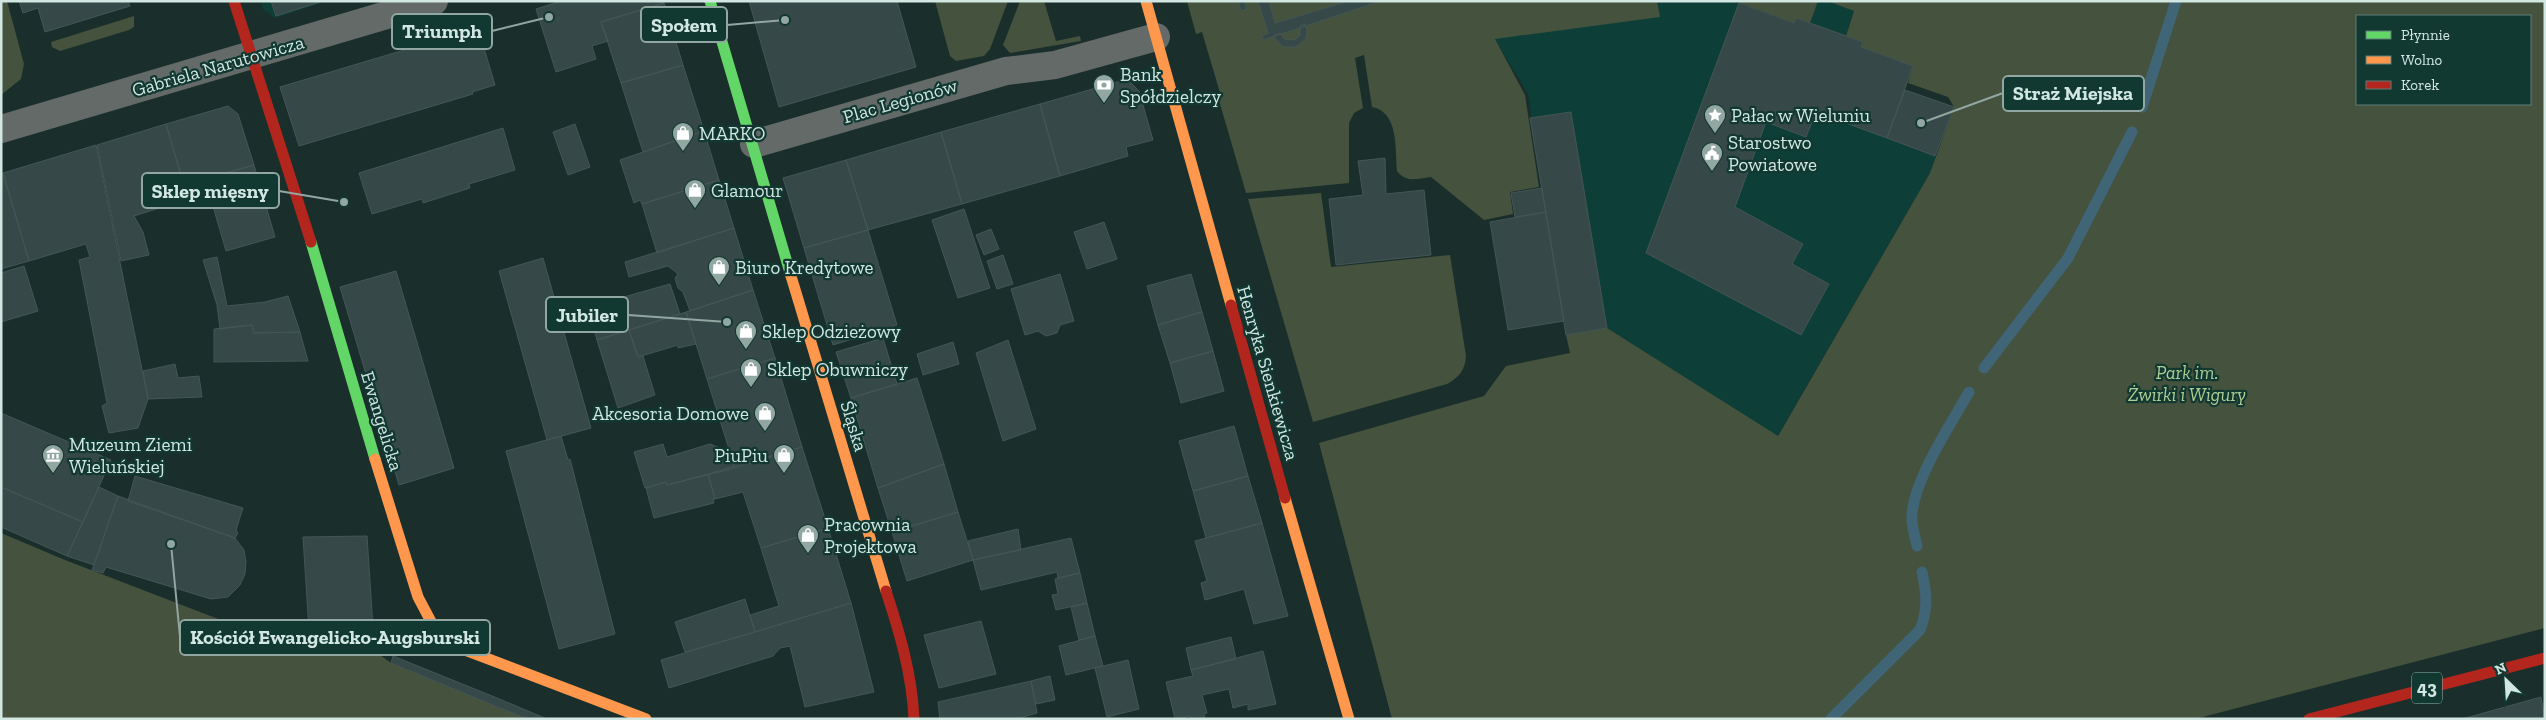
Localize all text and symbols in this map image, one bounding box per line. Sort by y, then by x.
callout: Społem [641,7,727,42]
text: Społem [651,13,718,37]
callout: Triumph [392,14,492,49]
legend [2356,15,2531,105]
text: Triumph [402,19,482,43]
text: Płynnie [2401,26,2450,44]
street label: Gabriela Narutowicza [129,30,307,102]
text: Wolno [2401,51,2443,69]
place label: Bank Spółdzielczy [1120,63,1222,108]
bank icon: Bank Spółdzielczy [1092,73,1116,104]
street label: Plac Legionów [840,74,960,128]
callout: Straż Miejska [2003,76,2144,111]
text: Korek [2401,76,2439,94]
text: Straż Miejska [2013,81,2133,105]
place icon: Pałac w Wieluniu [1703,103,1727,134]
place label: Pałac w Wieluniu [1731,104,1870,127]
shop icon: MARKO [671,121,695,152]
place label: MARKO [699,122,765,145]
place label: Starostwo Powiatowe [1728,131,1817,176]
public building icon: Starostwo Powiatowe [1700,141,1724,172]
callout: Sklep mięsny [142,173,279,208]
shop icon: Glamour [683,178,707,209]
text: Sklep mięsny [151,179,269,203]
place label: Glamour [711,179,783,202]
shop icon: Biuro Kredytowe [707,255,731,286]
place label: Biuro Kredytowe [735,256,874,279]
street label: Henryka Sienkiewicza [1232,283,1304,463]
callout: Jubiler [546,297,628,332]
text: Jubiler [556,303,618,327]
shop icon: Sklep Odzieżowy [734,319,758,350]
place label: Sklep Odzieżowy [762,320,901,343]
shop icon: Sklep Obuwniczy [739,357,763,388]
place label: Sklep Obuwniczy [767,358,908,381]
park label: Park im. Żwirki i Wigury [2128,361,2246,406]
street label: Ewangelicka [356,368,408,474]
street label: Śląska [835,398,873,454]
shop icon: Akcesoria Domowe [753,401,777,432]
place label: Akcesoria Domowe [592,402,749,425]
place label: Muzeum Ziemi Wieluńskiej [69,433,192,478]
museum icon: Muzeum Ziemi Wieluńskiej [41,443,65,474]
shop icon: PiuPiu [772,443,796,474]
place label: PiuPiu [714,444,768,467]
place label: Pracownia Projektowa [824,513,917,558]
shop icon: Pracownia Projektowa [796,523,820,554]
callout: Kościół Ewangelicko-Augsburski [180,620,490,655]
text: Kościół Ewangelicko-Augsburski [190,625,480,649]
north arrow [2481,655,2531,705]
text: N [2492,659,2509,679]
road number: 43 [2412,672,2442,704]

